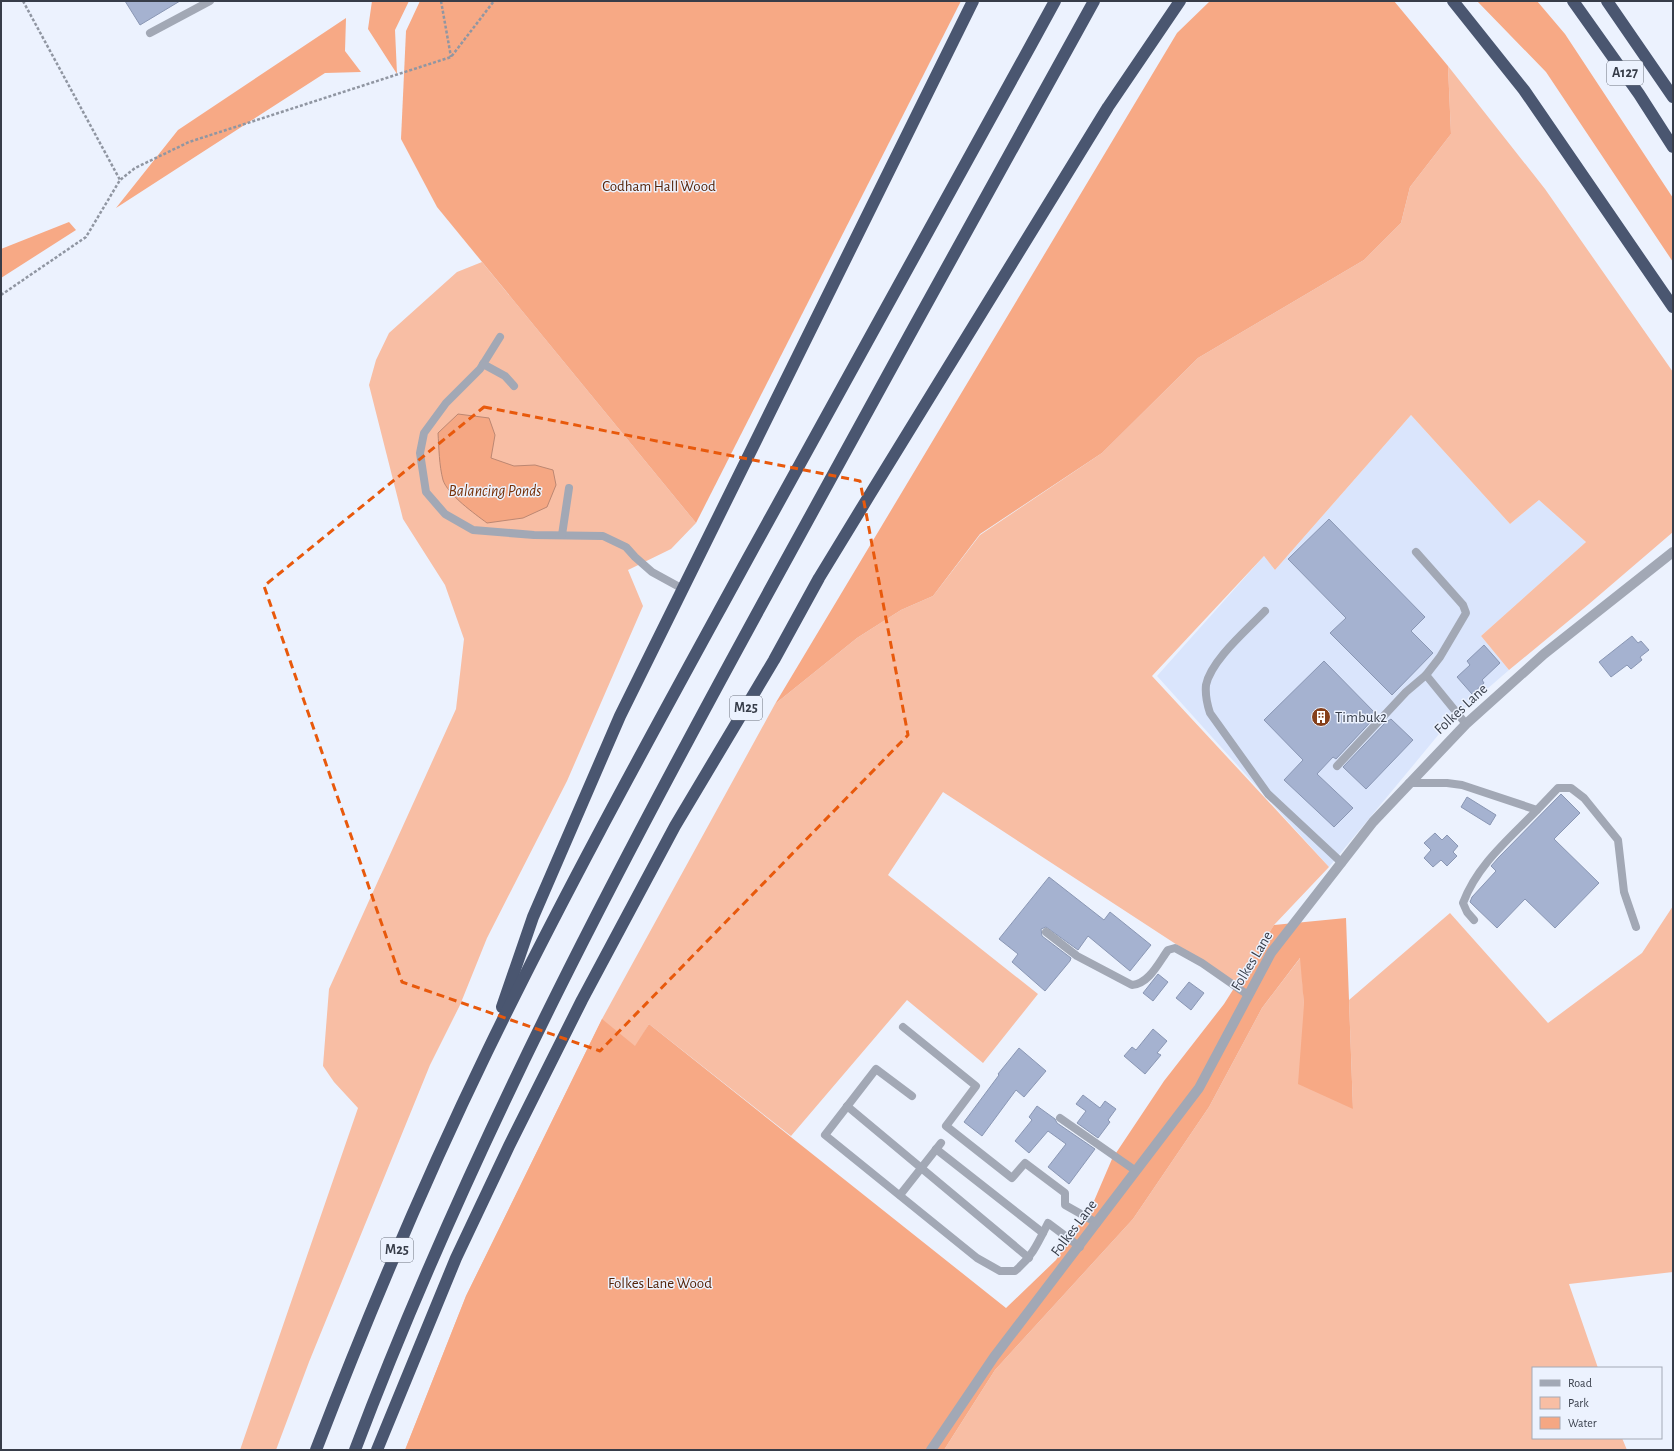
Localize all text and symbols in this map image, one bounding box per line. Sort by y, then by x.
road number: A127 [1607,61,1643,85]
park label: Codham Hall Wood [602,179,716,194]
water label: Balancing Ponds [449,483,541,499]
street label: Folkes Lane [1432,681,1490,737]
road number: M25 [730,696,762,720]
building icon: Timbuk2 [1310,706,1332,728]
place label: Timbuk2 [1335,710,1387,725]
street label: Folkes Lane [1229,929,1276,993]
street label: Folkes Lane [1048,1197,1100,1259]
road number: M25 [381,1238,413,1262]
park label: Folkes Lane Wood [608,1276,712,1291]
legend [1532,1367,1662,1439]
text: Road [1568,1377,1592,1389]
text: Park [1568,1397,1589,1409]
text: Water [1568,1417,1597,1429]

